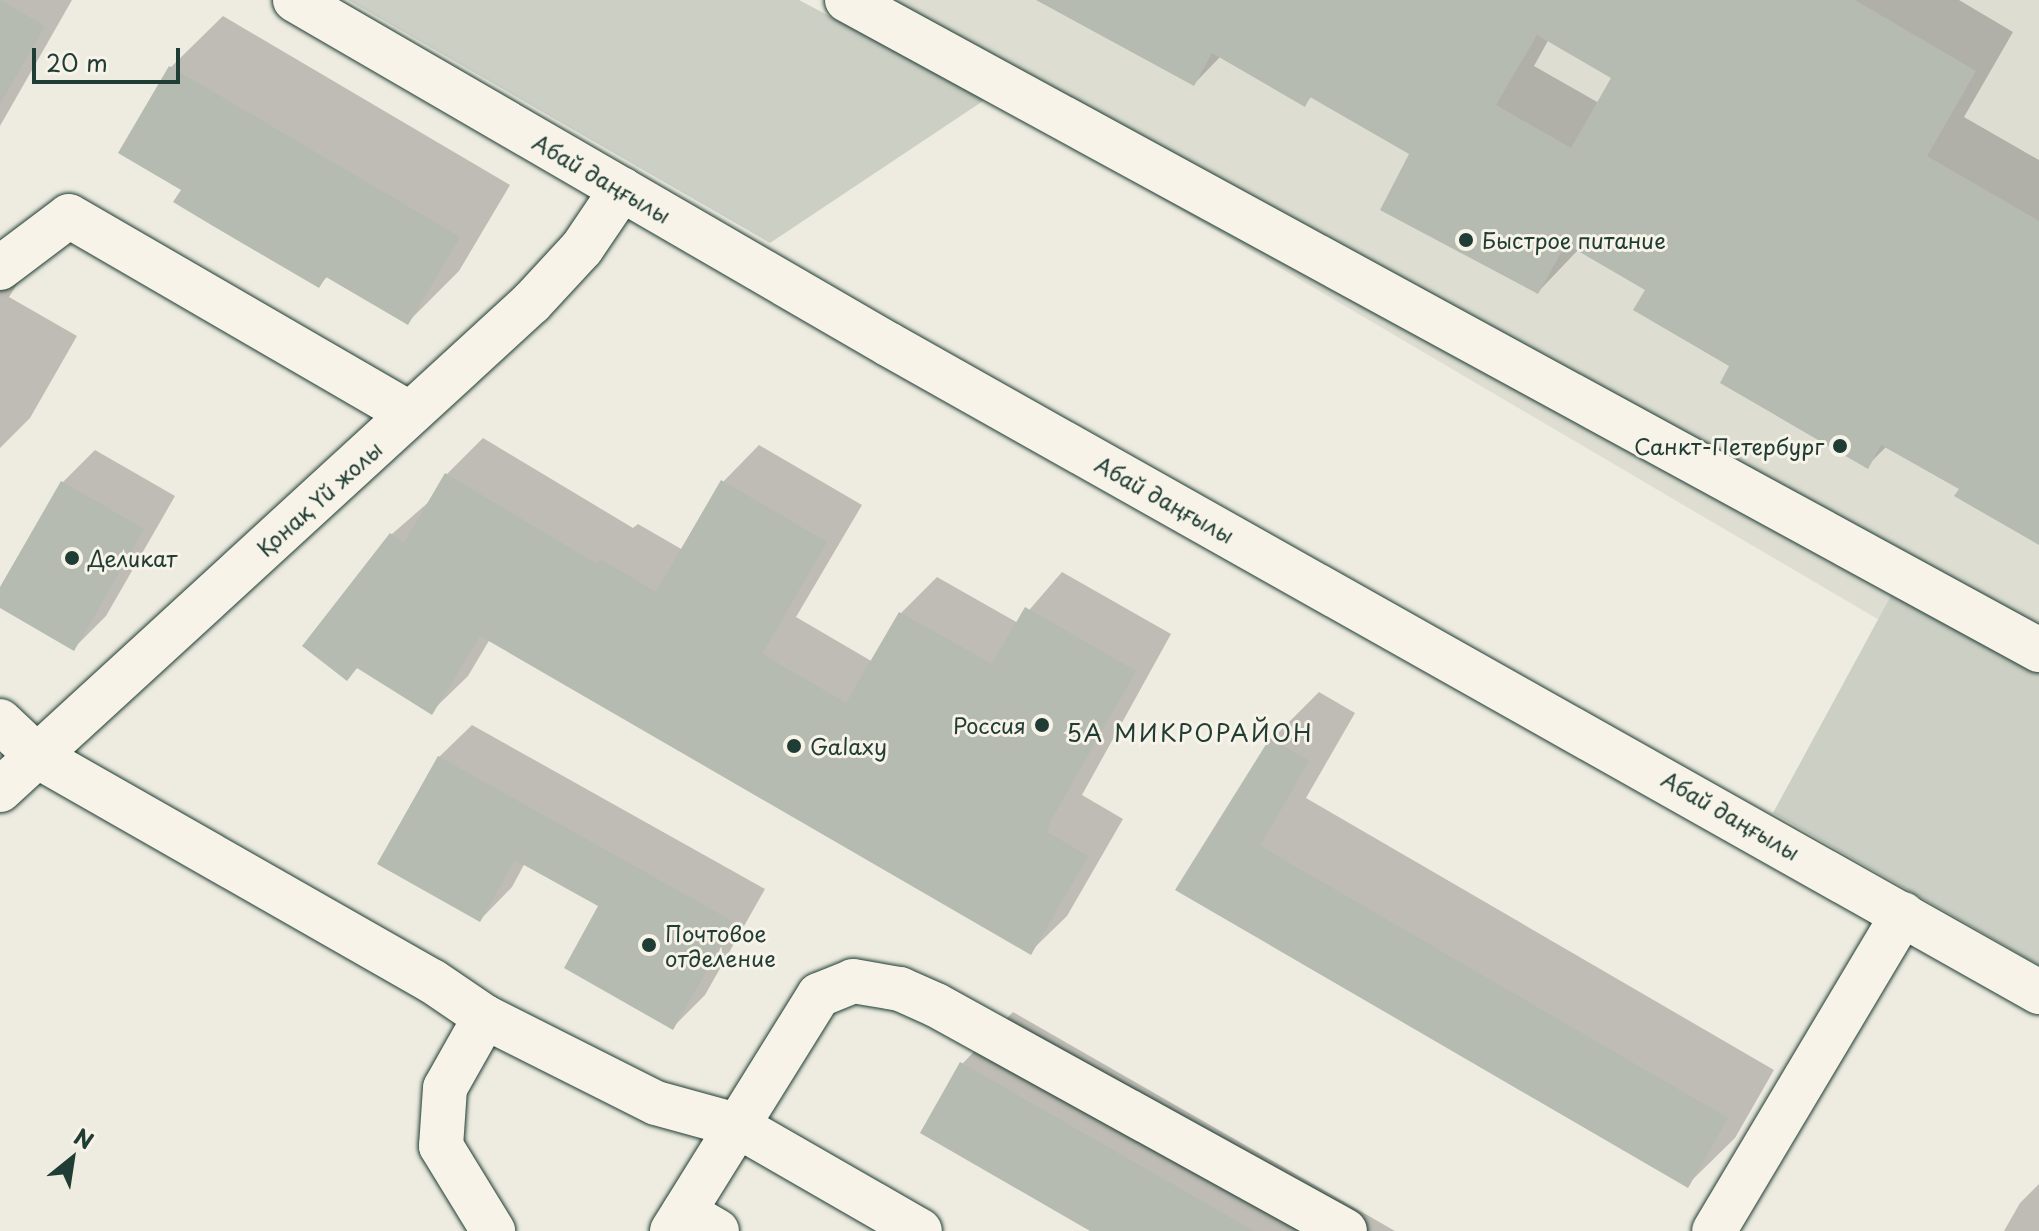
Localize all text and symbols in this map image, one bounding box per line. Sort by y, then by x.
scale bar [36,32,184,82]
text: 20 m [46,44,108,80]
street label: Абай даңғылы [528,128,676,228]
place label: Быстрое питание [1482,227,1668,253]
marker: Быстрое питание [1457,231,1475,249]
place label: Санкт-Петербург [1634,433,1824,459]
street label: Қонақ Үй жолы [250,434,388,562]
marker: Санкт-Петербург [1831,437,1849,455]
street label: Абай даңғылы [1090,450,1240,548]
place label: Деликат [88,545,177,571]
marker: Деликат [63,549,81,567]
place label: Россия [953,712,1026,738]
marker: Россия [1033,716,1051,734]
district label: 5А МИКРОРАЙОН [1065,719,1315,747]
place label: Galaxy [810,733,887,759]
marker: Galaxy [785,737,803,755]
street label: Абай даңғылы [1657,765,1805,865]
place label: Почтовое отделение [665,919,776,970]
marker: Почтовое отделение [640,936,658,954]
north arrow [32,1119,112,1199]
text: N [68,1119,100,1156]

